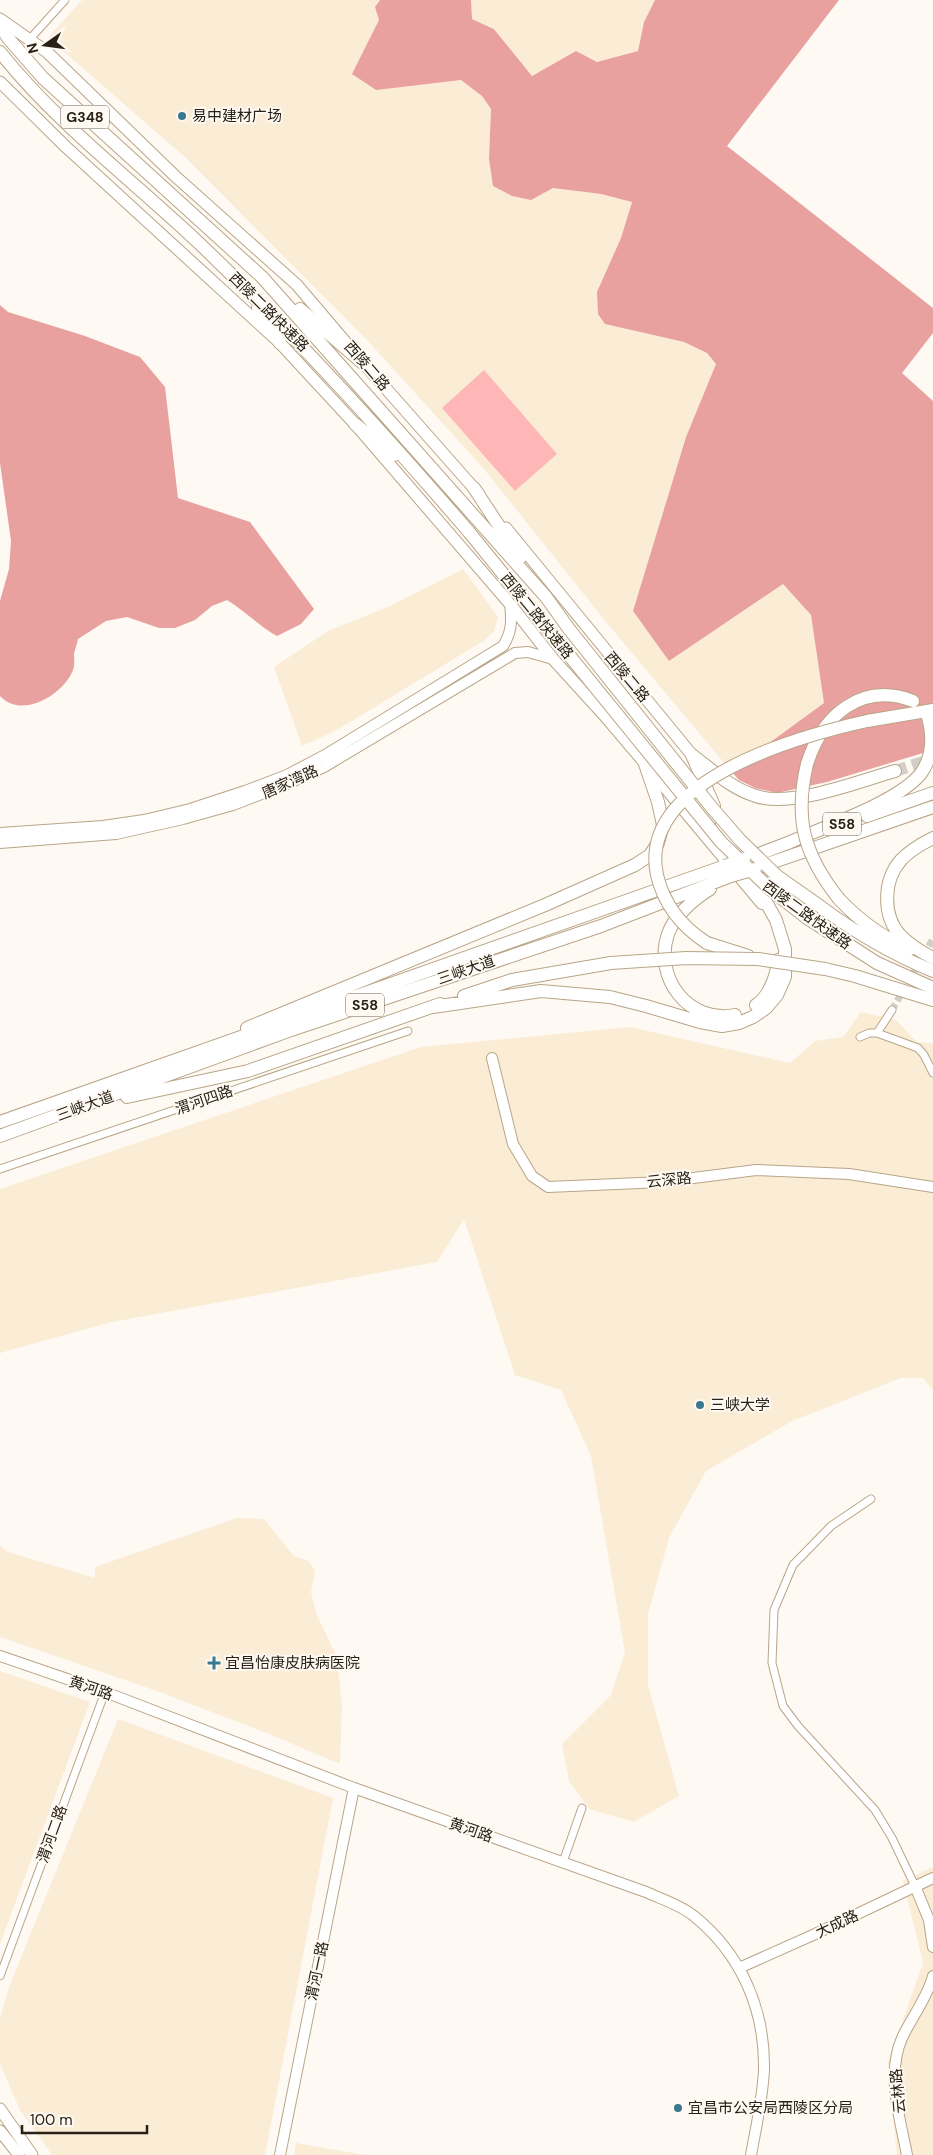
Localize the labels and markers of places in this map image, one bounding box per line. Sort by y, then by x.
place label: 易中建材广场 [192,106,282,126]
marker: 易中建材广场 [176,110,188,122]
place label: 三峡大学 [710,1395,770,1415]
marker: 三峡大学 [694,1399,706,1411]
place label: 宜昌怡康皮肤病医院 [225,1653,360,1673]
marker: 宜昌怡康皮肤病医院 [207,1656,221,1670]
place label: 宜昌市公安局西陵区分局 [688,2098,853,2118]
marker: 宜昌市公安局西陵区分局 [672,2102,684,2114]

